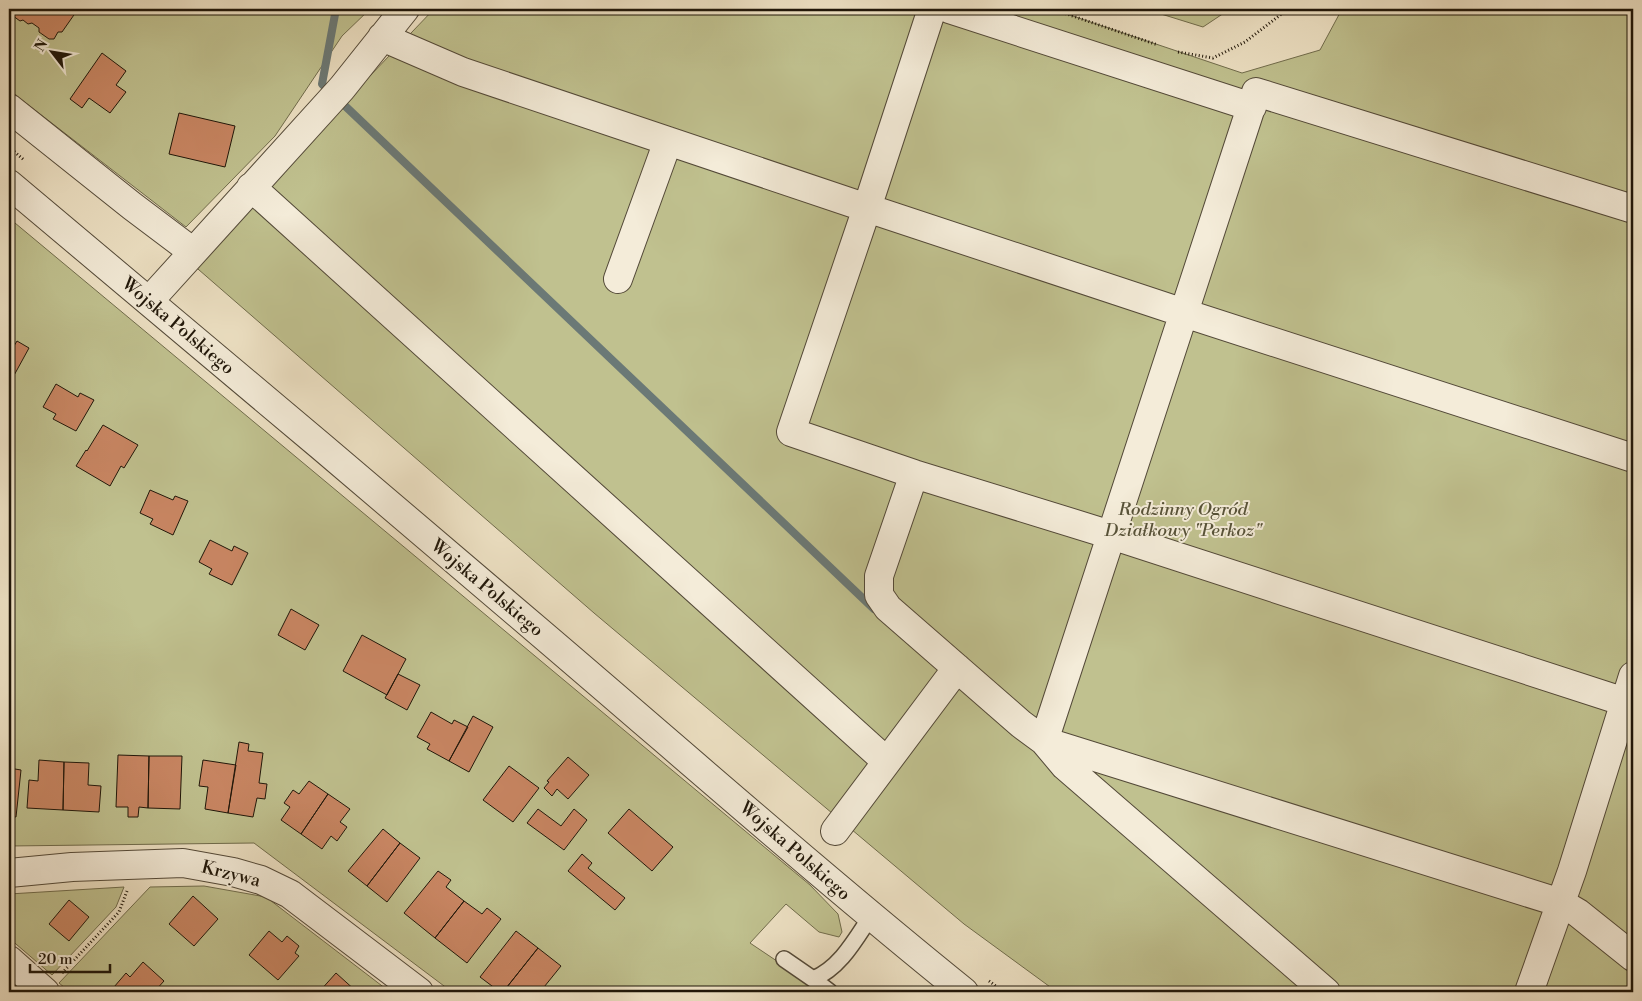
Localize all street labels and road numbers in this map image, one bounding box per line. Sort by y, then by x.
street label: Wojska Polskiego [116,272,239,380]
street label: Wojska Polskiego [425,534,548,642]
street label: Wojska Polskiego [734,796,855,906]
street label: Krzywa [199,856,264,893]

